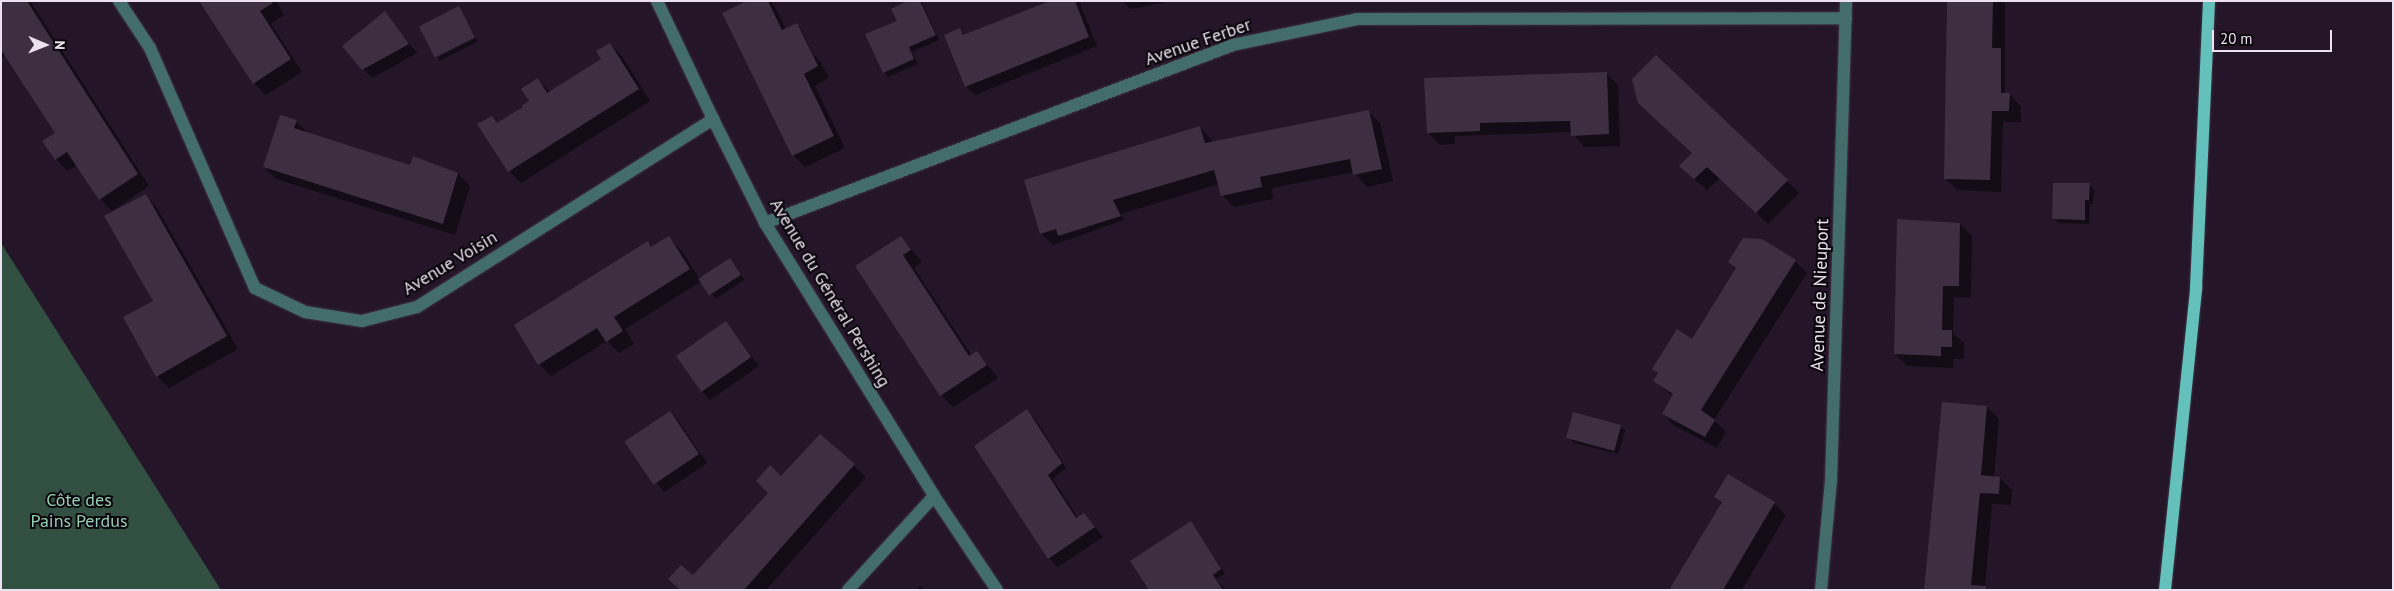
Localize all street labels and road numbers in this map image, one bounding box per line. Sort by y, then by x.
street label: Avenue Ferber [1142,14,1254,70]
street label: Avenue du Général Pershing [765,195,895,391]
street label: Avenue de Nieuport [1807,218,1833,372]
street label: Avenue Voisin [399,226,501,300]

